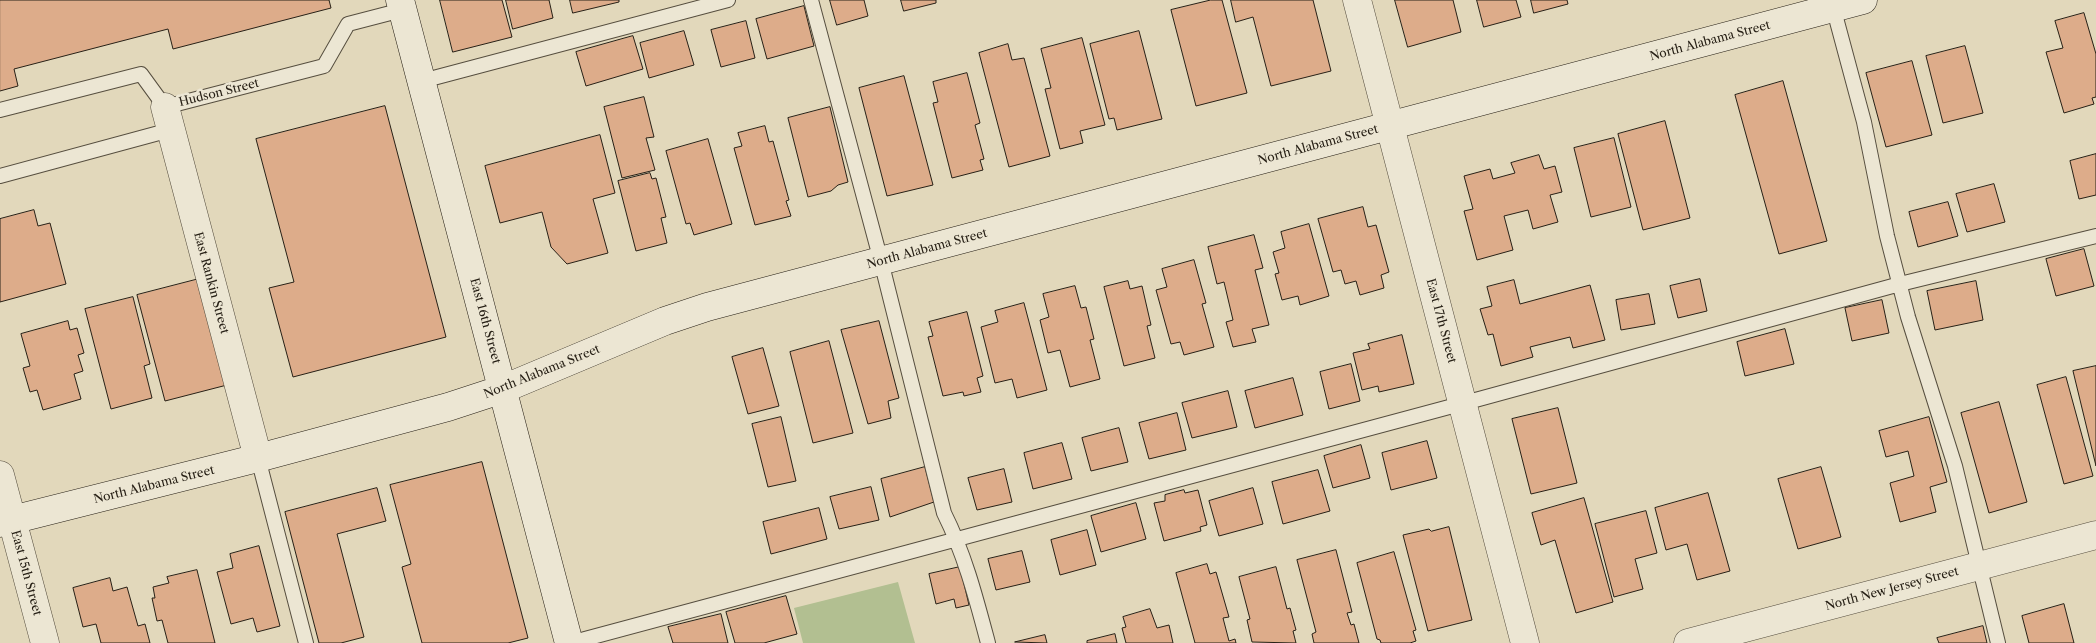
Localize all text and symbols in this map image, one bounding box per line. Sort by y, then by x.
street label: North Alabama Street [1648,18,1772,64]
street label: Hudson Street [177,76,261,110]
street label: North Alabama Street [1256,122,1380,168]
street label: North Alabama Street [865,226,989,272]
street label: East Rankin Street [190,230,232,336]
street label: East 16th Street [467,277,503,365]
street label: East 17th Street [1423,277,1459,365]
street label: North Alabama Street [482,342,602,402]
street label: North Alabama Street [92,463,216,507]
street label: East 15th Street [8,529,44,617]
street label: North New Jersey Street [1824,564,1960,614]

